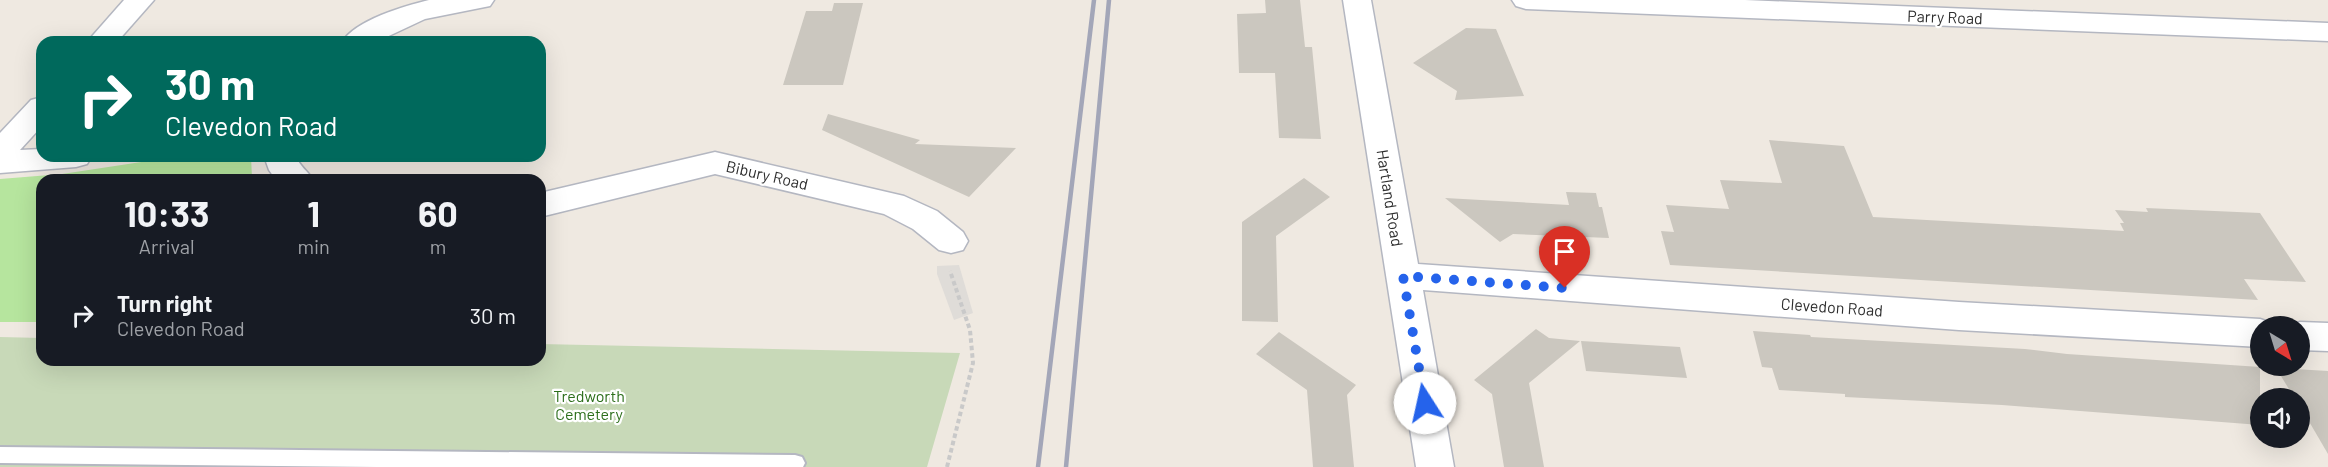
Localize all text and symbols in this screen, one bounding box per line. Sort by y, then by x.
street label: Parry Road [1907,6,1983,27]
text: 30 m [165,58,255,108]
icon: right [66,60,144,138]
text: Clevedon Road [165,109,338,141]
street label: Hartland Road [1373,148,1408,248]
street label: Bibury Road [724,156,810,193]
text: 10:33 [124,191,209,234]
text: 1 [307,191,320,234]
text: 60 [418,191,458,234]
pin [1539,226,1590,288]
text: Arrival [139,234,195,258]
text: min [297,234,330,258]
text: m [430,234,446,258]
icon: arrive [1548,235,1581,268]
text: Turn right [117,290,212,316]
street label: Clevedon Road [1780,293,1884,320]
icon: right [66,299,99,332]
text: 30 m [470,302,516,328]
text: Clevedon Road [117,316,245,340]
north arrow [2250,316,2310,376]
map controls [2250,316,2310,448]
position arrow [1393,371,1457,435]
park label: Tredworth Cemetery [553,386,625,423]
button: sound [2250,388,2310,448]

